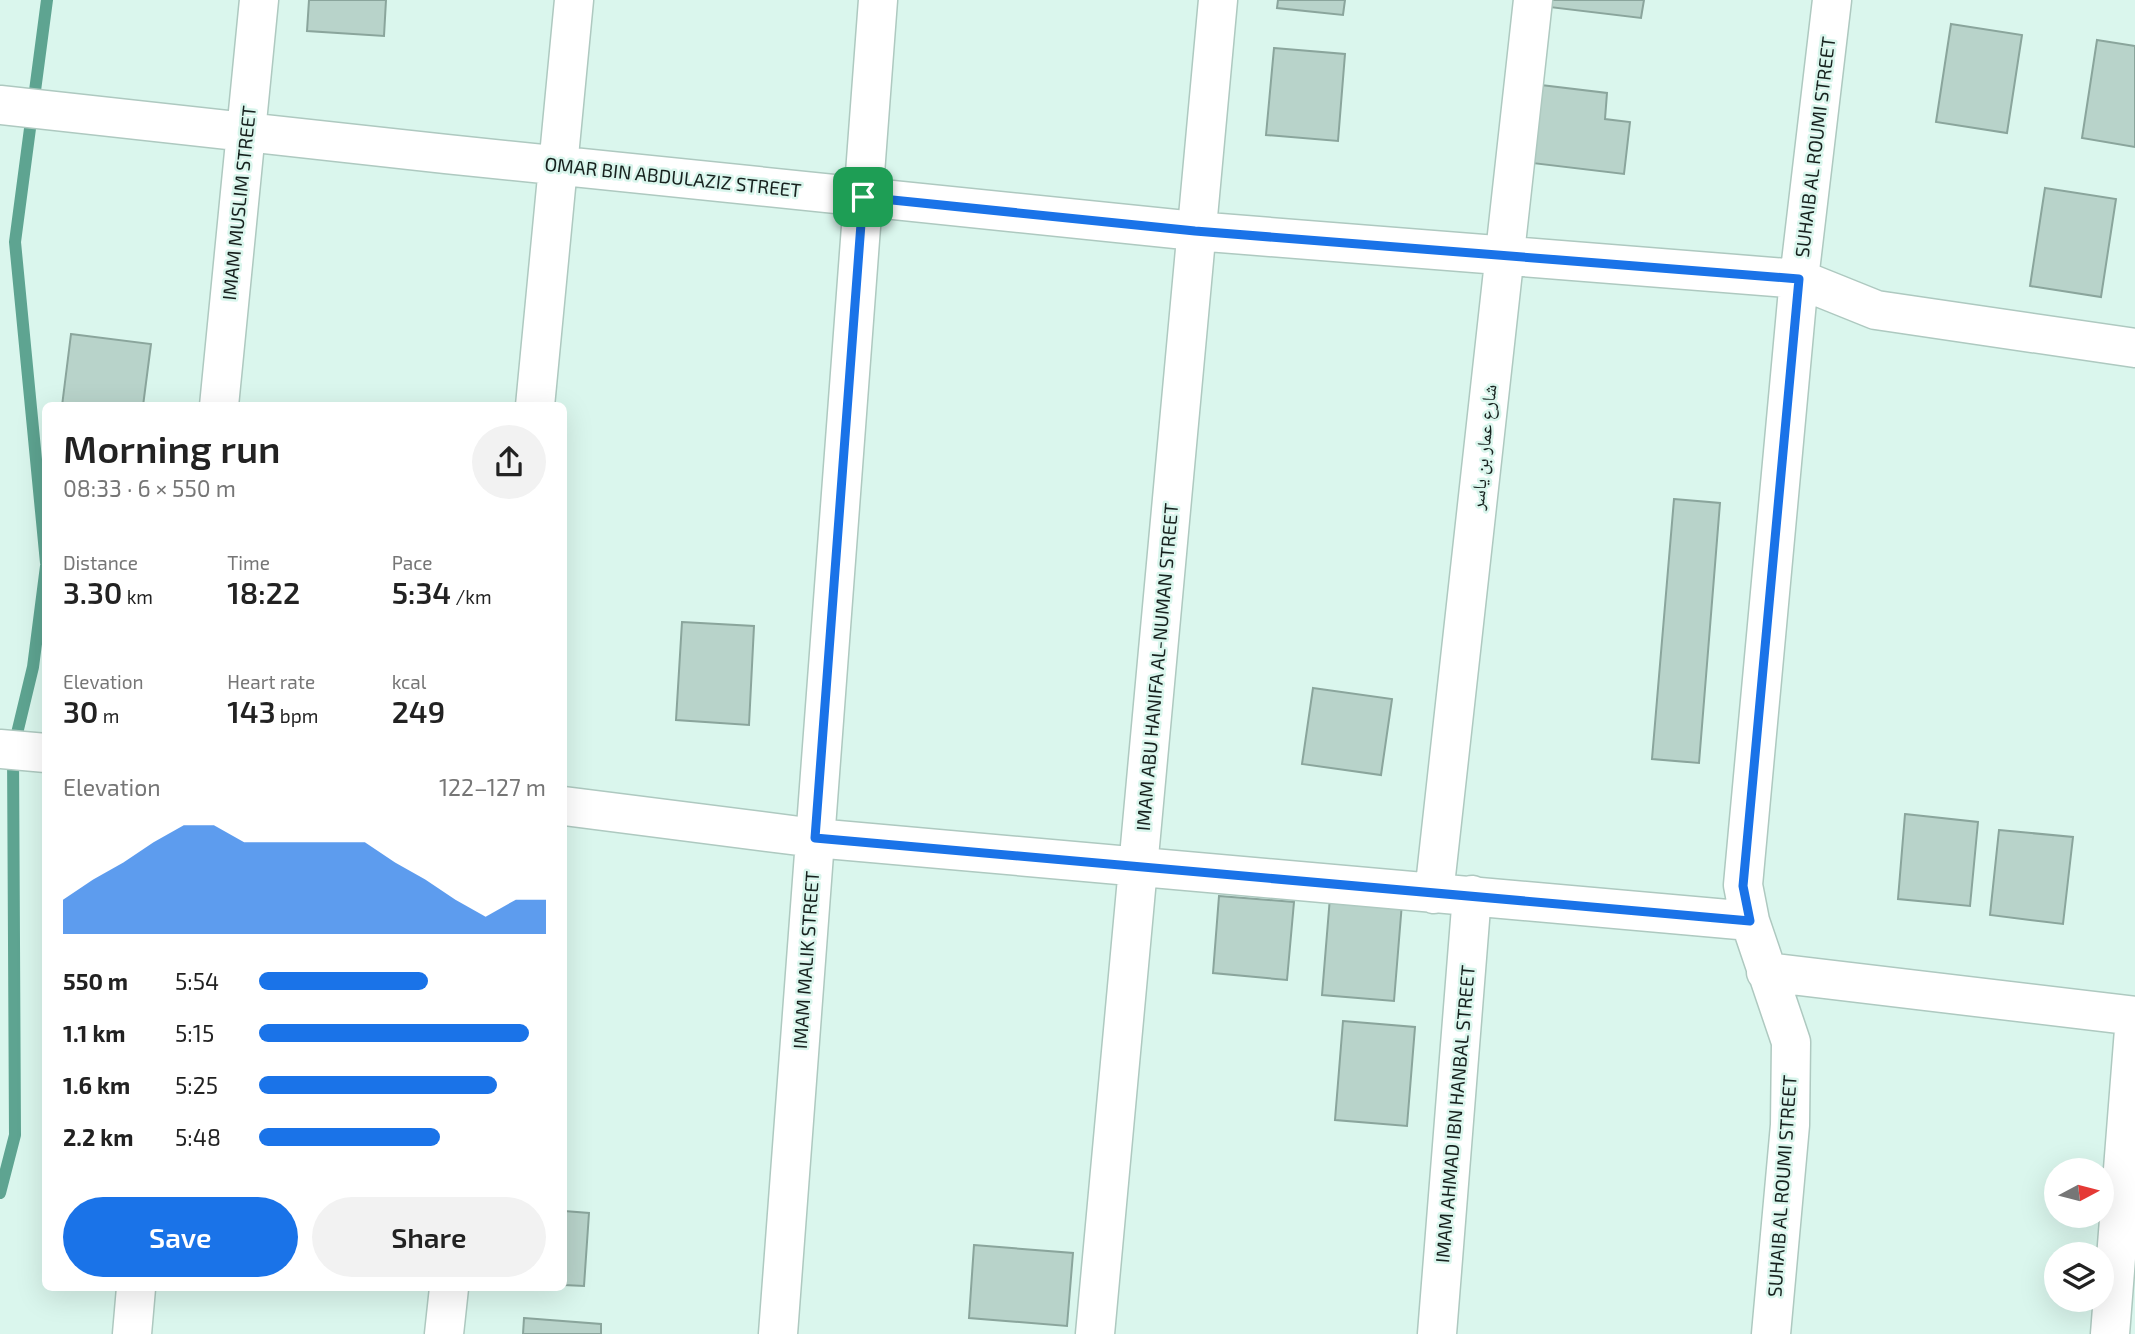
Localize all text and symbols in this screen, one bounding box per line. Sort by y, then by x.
street label: SUHAIB AL ROUMI STREET [1790,35,1839,259]
street label: IMAM MUSLIM STREET [217,104,260,301]
street label: OMAR BIN ABDULAZIZ STREET [544,152,803,201]
pin [833,167,893,227]
icon: arrive [844,178,882,216]
street label: شارع عمار بن ياسر [1464,383,1502,512]
text: Morning run [63,425,281,471]
button: share [472,425,546,499]
text: 08:33 · 6 × 550 m [63,474,236,502]
street label: IMAM ABU HANIFA AL-NUMAN STREET [1131,502,1182,832]
text: Distance [63,551,138,574]
text: Time [227,551,270,574]
text: Pace [392,551,433,574]
text: 3.30 [63,574,122,610]
text: 18:22 [227,574,300,610]
text: 5:34 [392,574,451,610]
text: km [122,585,153,608]
text: /km [451,585,492,608]
text: Elevation [63,670,144,693]
text: Heart rate [227,670,315,693]
text: kcal [392,670,426,693]
text: 30 [63,693,98,729]
text: 143 [227,693,276,729]
text: 249 [392,693,445,729]
text: m [98,704,119,727]
text: bpm [276,704,318,727]
text: Elevation [63,773,161,801]
text: 122–127 m [439,773,546,801]
street label: IMAM MALIK STREET [788,870,823,1050]
street label: IMAM AHMAD IBN HANBAL STREET [1430,964,1479,1264]
text: 550 m [63,967,128,995]
text: 5:54 [175,967,219,995]
text: 1.1 km [63,1019,126,1047]
text: 5:15 [175,1019,214,1047]
text: 1.6 km [63,1071,130,1099]
text: 5:25 [175,1071,218,1099]
street label: SUHAIB AL ROUMI STREET [1762,1074,1801,1298]
text: 2.2 km [63,1123,133,1151]
text: 5:48 [175,1123,221,1151]
north arrow [2044,1158,2114,1228]
map controls [2044,1158,2114,1312]
button: Save [63,1197,298,1277]
button: Share [312,1197,546,1277]
button: layers [2044,1242,2114,1312]

